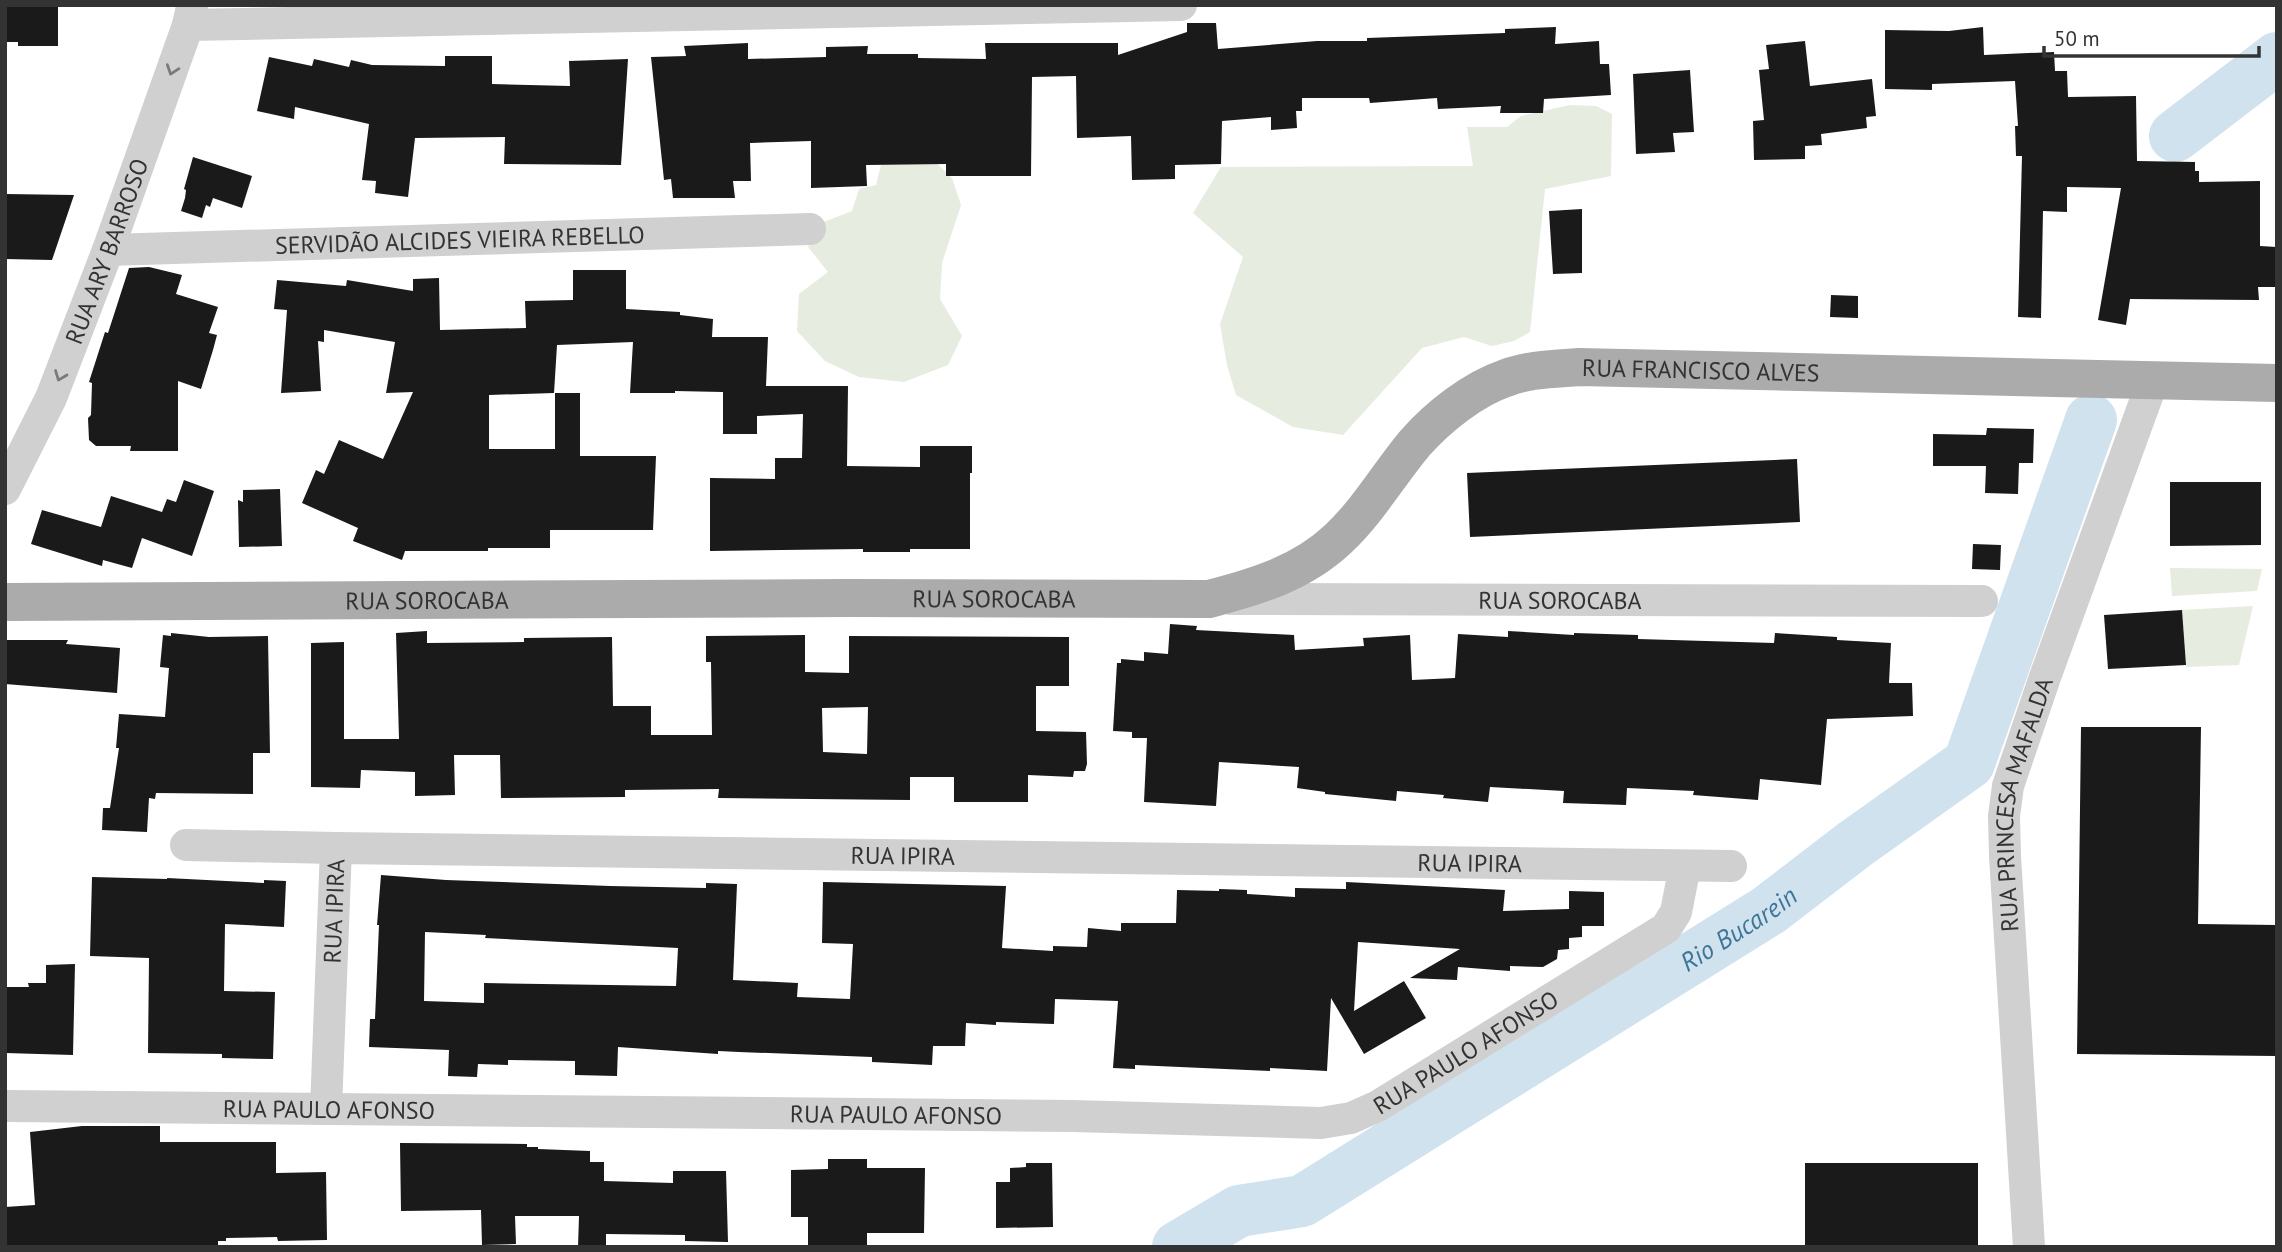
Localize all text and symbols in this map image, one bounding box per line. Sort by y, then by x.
scale bar [2044,14,2259,58]
text: 50 m [2054,25,2100,52]
one-way arrow [166,64,180,76]
street label: RUA ARY BARROSO [58,154,155,348]
street label: SERVIDÃO ALCIDES VIEIRA REBELLO [274,218,645,260]
street label: RUA FRANCISCO ALVES [1582,352,1820,388]
one-way arrow [54,369,68,382]
street label: RUA SOROCABA [912,583,1076,614]
street label: RUA SOROCABA [345,584,509,616]
street label: RUA SOROCABA [1478,584,1642,616]
street label: RUA PRINCESA MAFALDA [1988,673,2059,933]
street label: RUA IPIRA [850,839,955,871]
street label: RUA IPIRA [1417,846,1522,879]
street label: RUA IPIRA [316,858,351,964]
water label: Rio Bucarein [1674,878,1803,978]
street label: RUA PAULO AFONSO [1367,983,1564,1121]
street label: RUA PAULO AFONSO [223,1093,435,1126]
street label: RUA PAULO AFONSO [790,1098,1002,1131]

